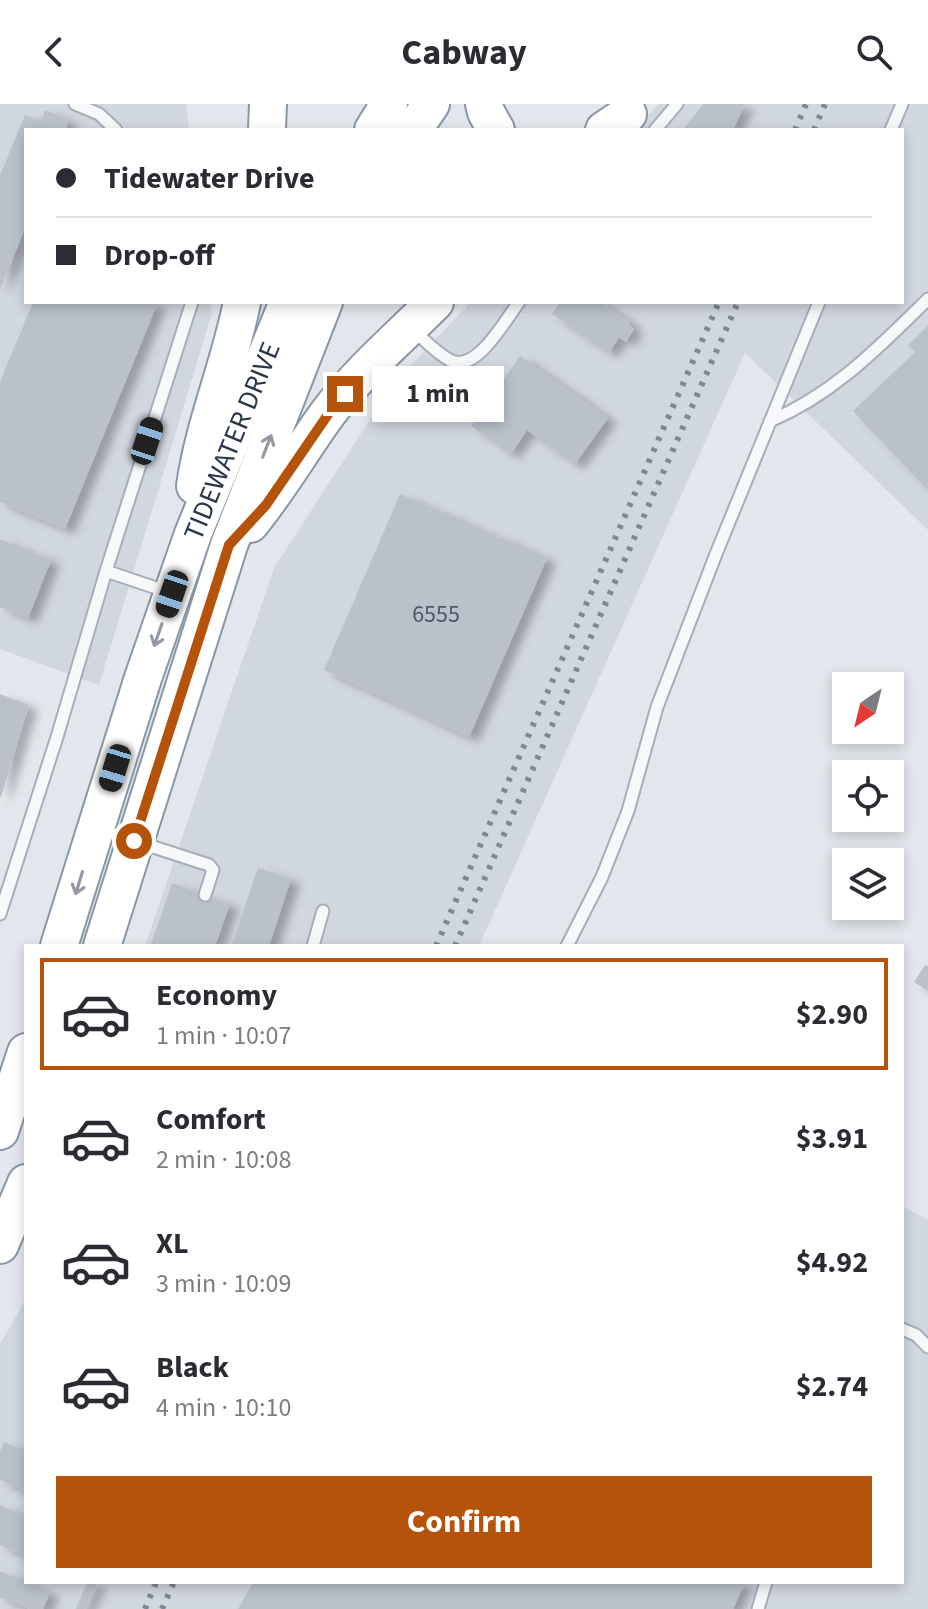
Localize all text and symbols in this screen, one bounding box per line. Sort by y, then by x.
text: Cabway [401,27,527,78]
icon: back [32,30,76,74]
icon: search [852,30,896,74]
text: Tidewater Drive [104,157,314,200]
text: Drop-off [104,234,215,277]
street label: TIDEWATER DRIVE [174,336,291,546]
callout: 1 min [373,366,505,422]
text: 1 min [406,375,470,412]
route end [327,376,363,412]
car [128,414,166,468]
one-way arrow [261,434,275,459]
car [153,567,191,621]
house number: 6555 [412,597,460,632]
one-way arrow [150,623,165,648]
north arrow [832,672,904,744]
map controls [832,672,904,920]
car [97,742,133,794]
button: locate [832,760,904,832]
route start [116,823,152,859]
button: layers [832,848,904,920]
one-way arrow [71,870,85,895]
text: Economy [156,974,277,1017]
icon: car [60,978,132,1050]
text: $2.90 [796,993,868,1036]
text: 1 min · 10:07 [156,1017,291,1054]
text: Comfort [156,1098,266,1141]
icon: car [60,1102,132,1174]
text: $3.91 [796,1117,868,1160]
text: 2 min · 10:08 [156,1141,291,1178]
text: XL [156,1222,189,1265]
icon: car [60,1226,132,1298]
text: $4.92 [796,1241,868,1284]
text: 3 min · 10:09 [156,1265,291,1302]
text: Black [156,1346,229,1389]
icon: car [60,1350,132,1422]
text: $2.74 [796,1365,868,1408]
text: 4 min · 10:10 [156,1389,291,1426]
button: Confirm [56,1476,872,1568]

